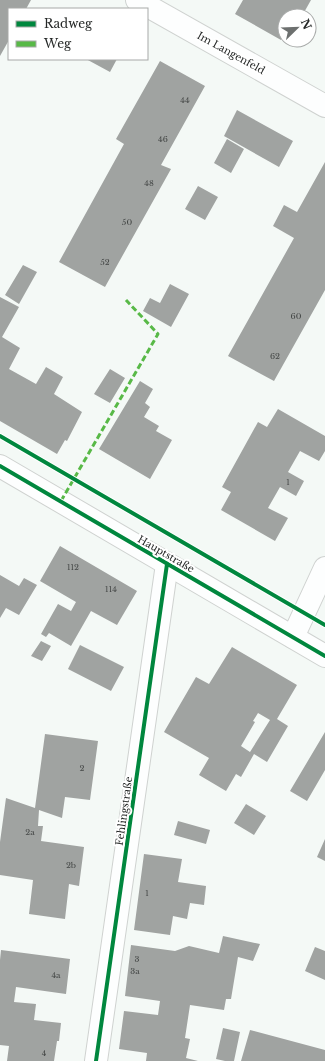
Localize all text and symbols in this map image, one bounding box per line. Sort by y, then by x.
legend [8,8,148,60]
north arrow [277,8,317,48]
text: Radweg [44,16,93,31]
text: N [298,17,315,32]
street label: Im Langenfeld [195,29,267,77]
text: Weg [43,36,72,51]
house number: 44 [180,95,190,105]
house number: 46 [158,134,168,144]
house number: 48 [144,178,154,188]
house number: 50 [122,217,132,227]
house number: 52 [100,257,110,267]
house number: 60 [291,311,302,321]
house number: 62 [270,351,280,361]
house number: 1 [286,477,290,487]
street label: Hauptstraße [135,533,197,576]
house number: 112 [67,562,79,572]
house number: 114 [105,584,117,594]
house number: 2 [80,763,85,773]
street label: Fehlingstraße [113,775,135,846]
house number: 2a [25,827,35,837]
house number: 2b [66,860,76,870]
house number: 1 [145,888,149,898]
house number: 3 [135,954,140,964]
house number: 3a [130,966,140,976]
house number: 4a [51,970,61,980]
house number: 4 [42,1048,47,1058]

